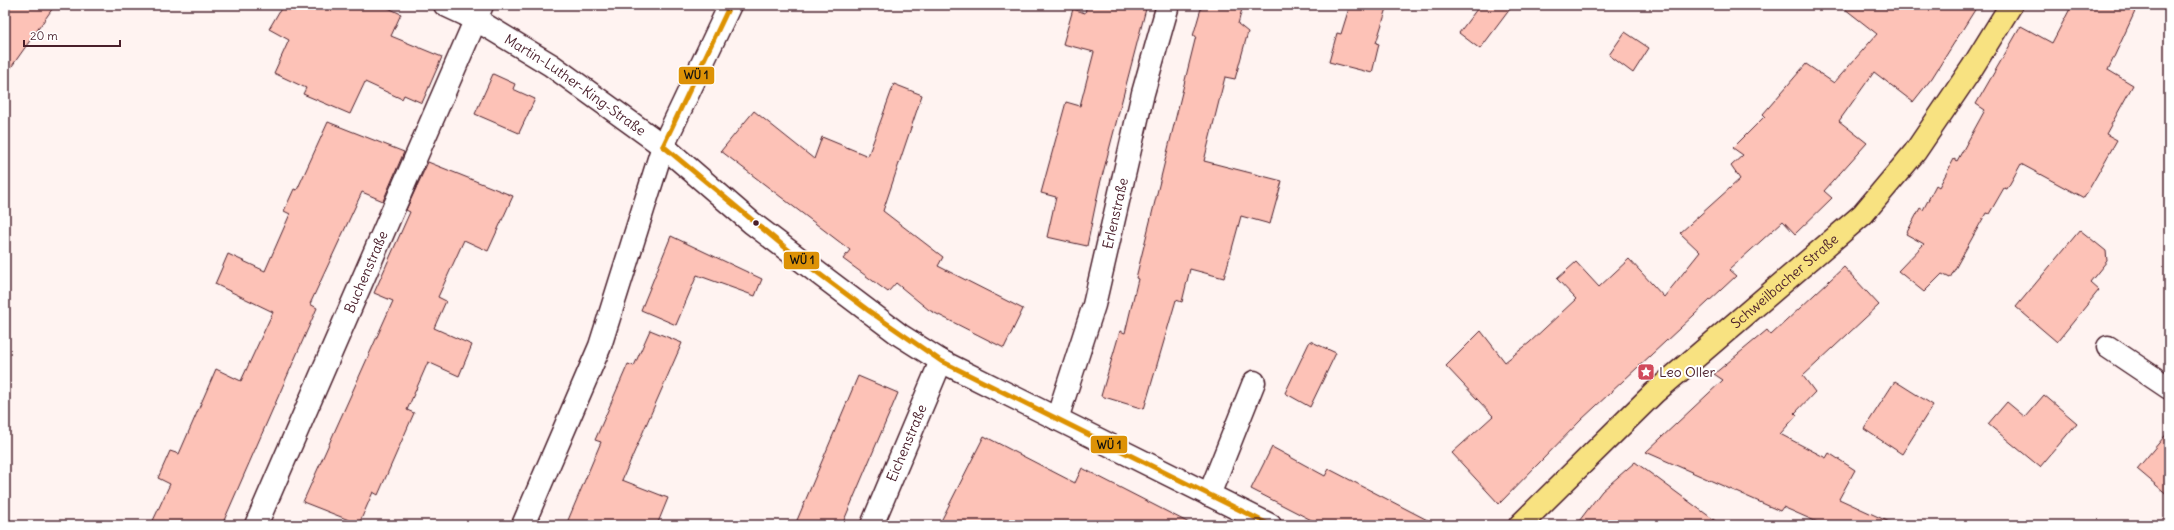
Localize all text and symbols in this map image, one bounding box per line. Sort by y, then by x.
scale bar [24,22,120,48]
text: 20 m [30,28,58,43]
street label: Martin-Luther-King-Straße [501,30,649,140]
line badge: WÜ 1 [678,66,715,85]
text: WÜ 1 [684,67,708,82]
street label: Erlenstraße [1098,176,1132,251]
unlabelled marker [751,218,761,228]
street label: Buchenstraße [340,228,392,316]
street label: Schweilbacher Straße [1727,230,1842,332]
line badge: WÜ 1 [783,251,820,270]
text: WÜ 1 [790,252,814,267]
place icon: Leo Oller [1636,362,1656,382]
place label: Leo Oller [1659,363,1716,381]
street label: Eichenstraße [882,402,931,484]
line badge: WÜ 1 [1090,435,1128,454]
text: WÜ 1 [1097,437,1121,452]

